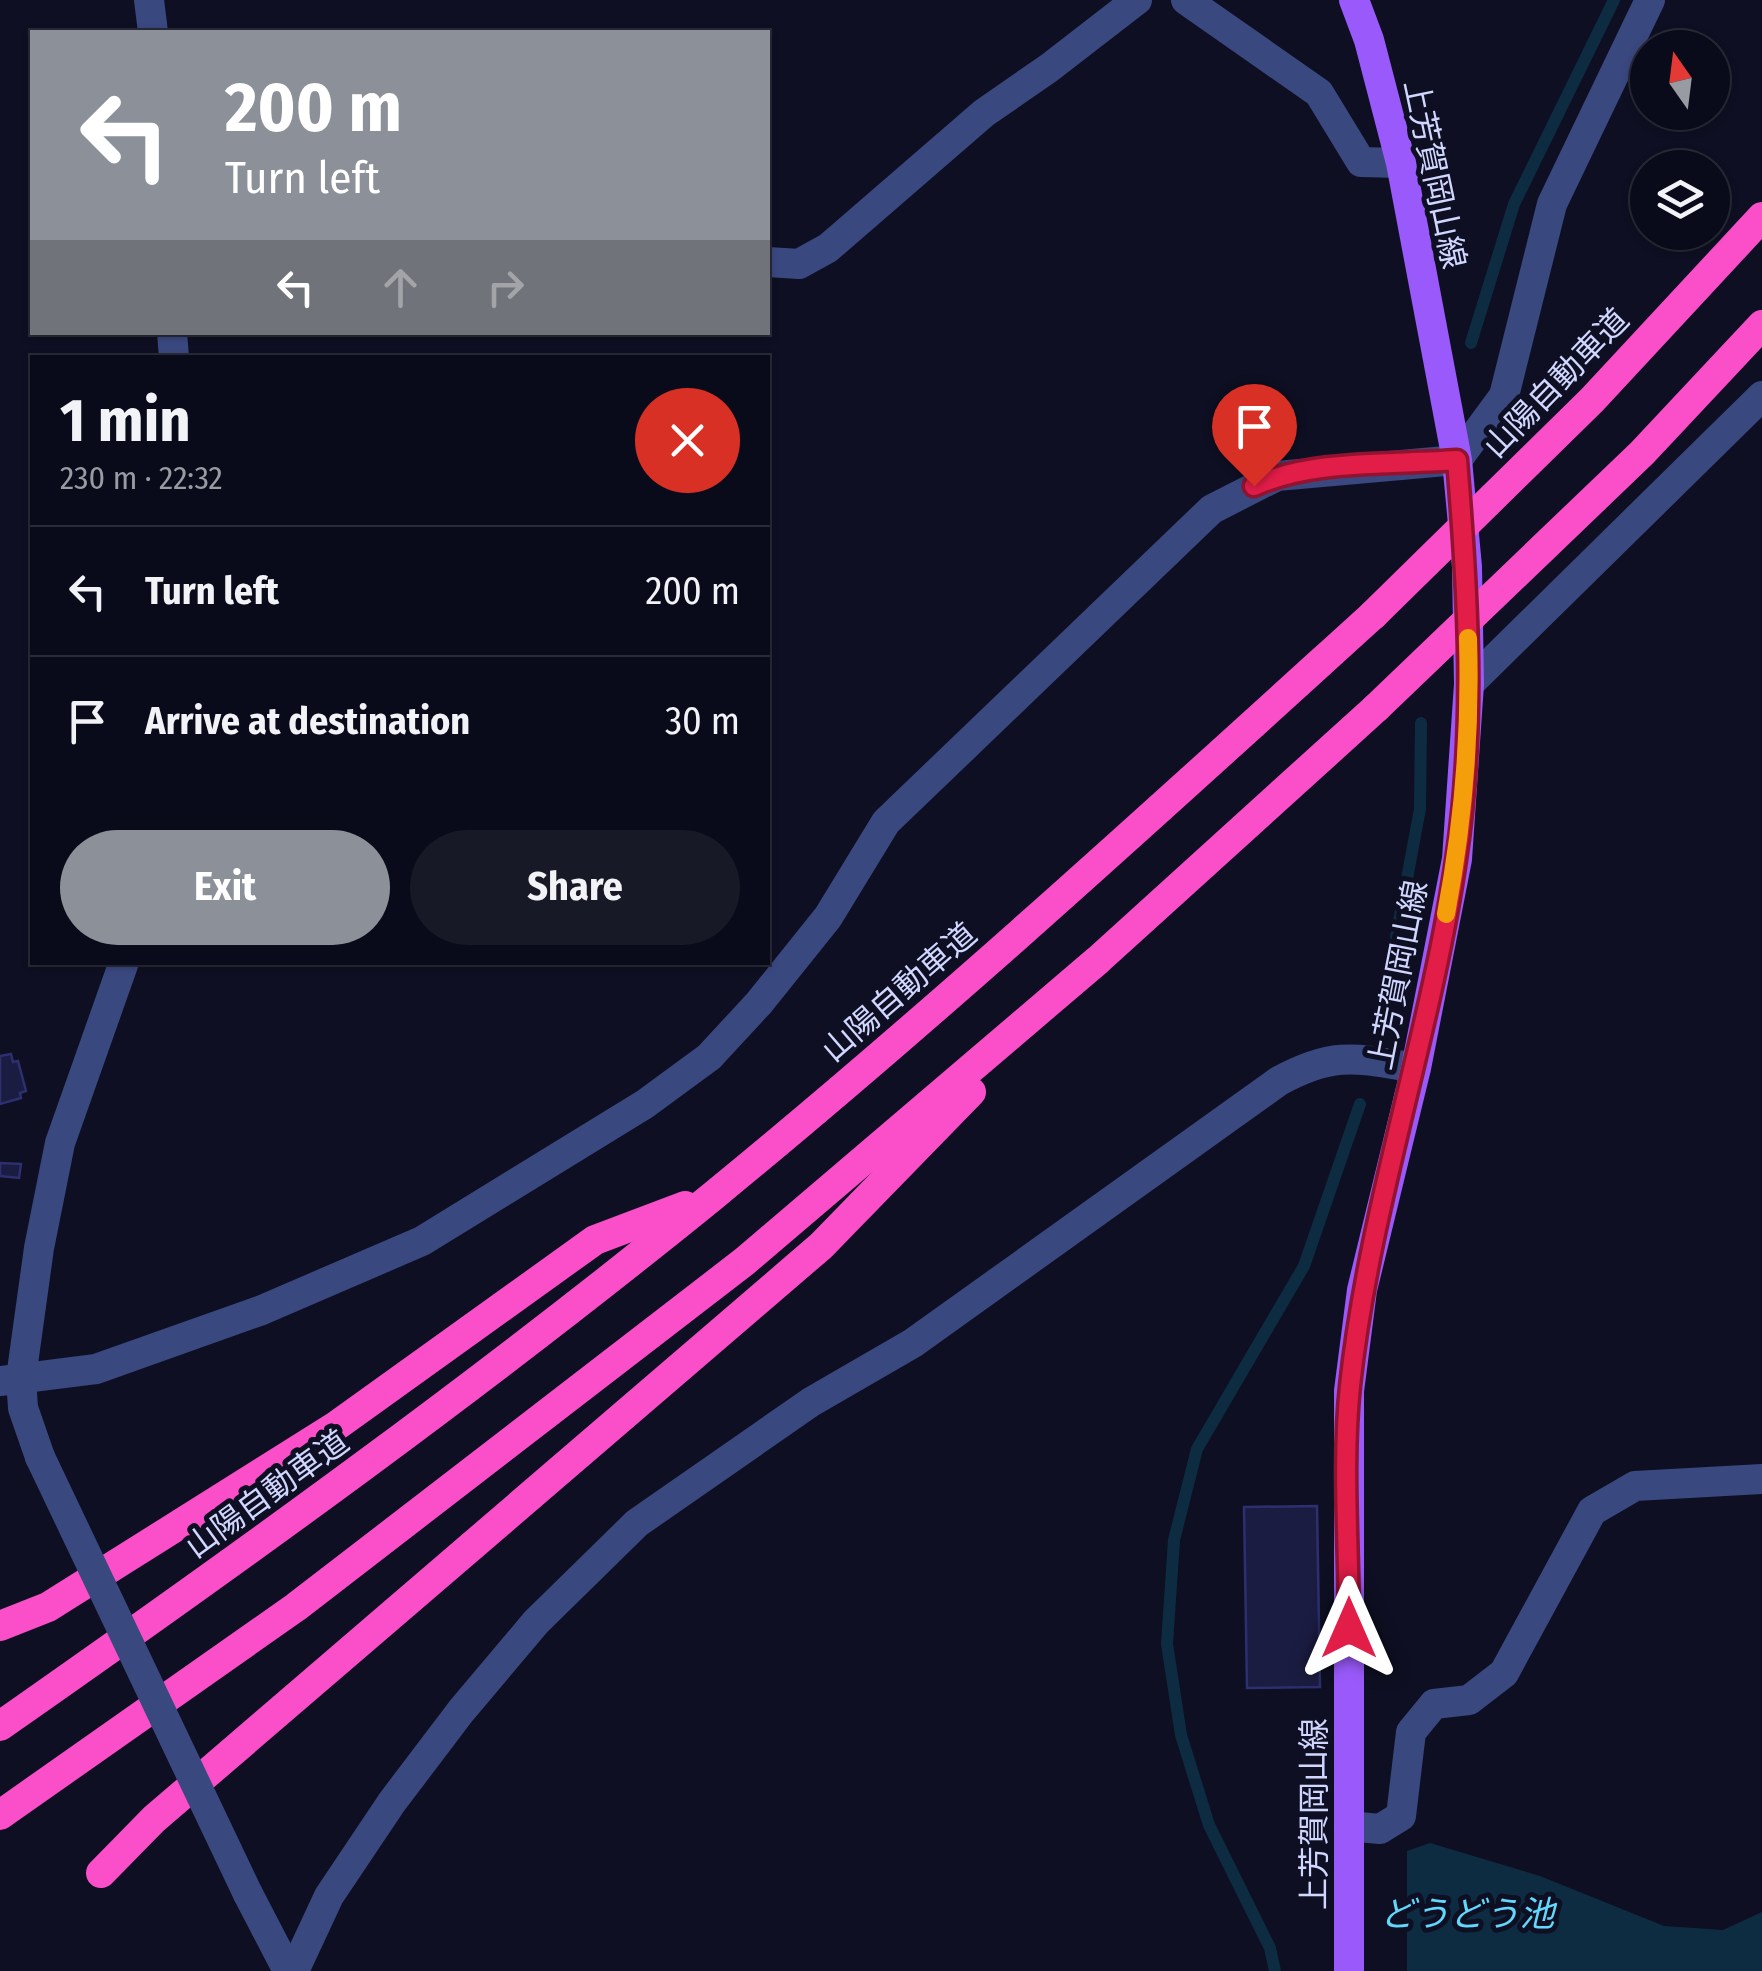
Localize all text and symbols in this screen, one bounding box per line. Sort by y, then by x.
north arrow [1630,30,1730,130]
map controls [1630,30,1730,250]
text: 200 m [225,66,402,150]
icon: left [60,70,190,200]
street label: 上芳賀岡山線 [1396,76,1474,272]
button: layers [1630,150,1730,250]
text: Turn left [225,151,380,205]
icon: left [268,260,323,315]
icon: ahead [373,260,428,315]
icon: right [478,260,533,315]
street label: 山陽自動車道 [1476,301,1636,465]
pin [1212,384,1297,487]
text: 1 min [60,385,191,457]
button: close [635,388,740,493]
icon: arrive [1227,399,1282,454]
text: 230 m · 22:32 [60,459,223,497]
icon: left [60,564,115,619]
text: Turn left [145,568,279,614]
text: 200 m [645,568,740,614]
icon: arrive [60,694,115,749]
text: Arrive at destination [145,698,470,744]
text: 30 m [665,698,740,744]
button: Exit [60,830,390,945]
button: Share [410,830,740,945]
street label: 上芳賀岡山線 [1361,877,1435,1073]
street label: 山陽自動車道 [814,915,984,1069]
street label: 山陽自動車道 [178,1422,356,1566]
position arrow [1297,1576,1401,1680]
street label: 上芳賀岡山線 [1295,1718,1333,1910]
water label: どうどう池 [1379,1893,1557,1935]

